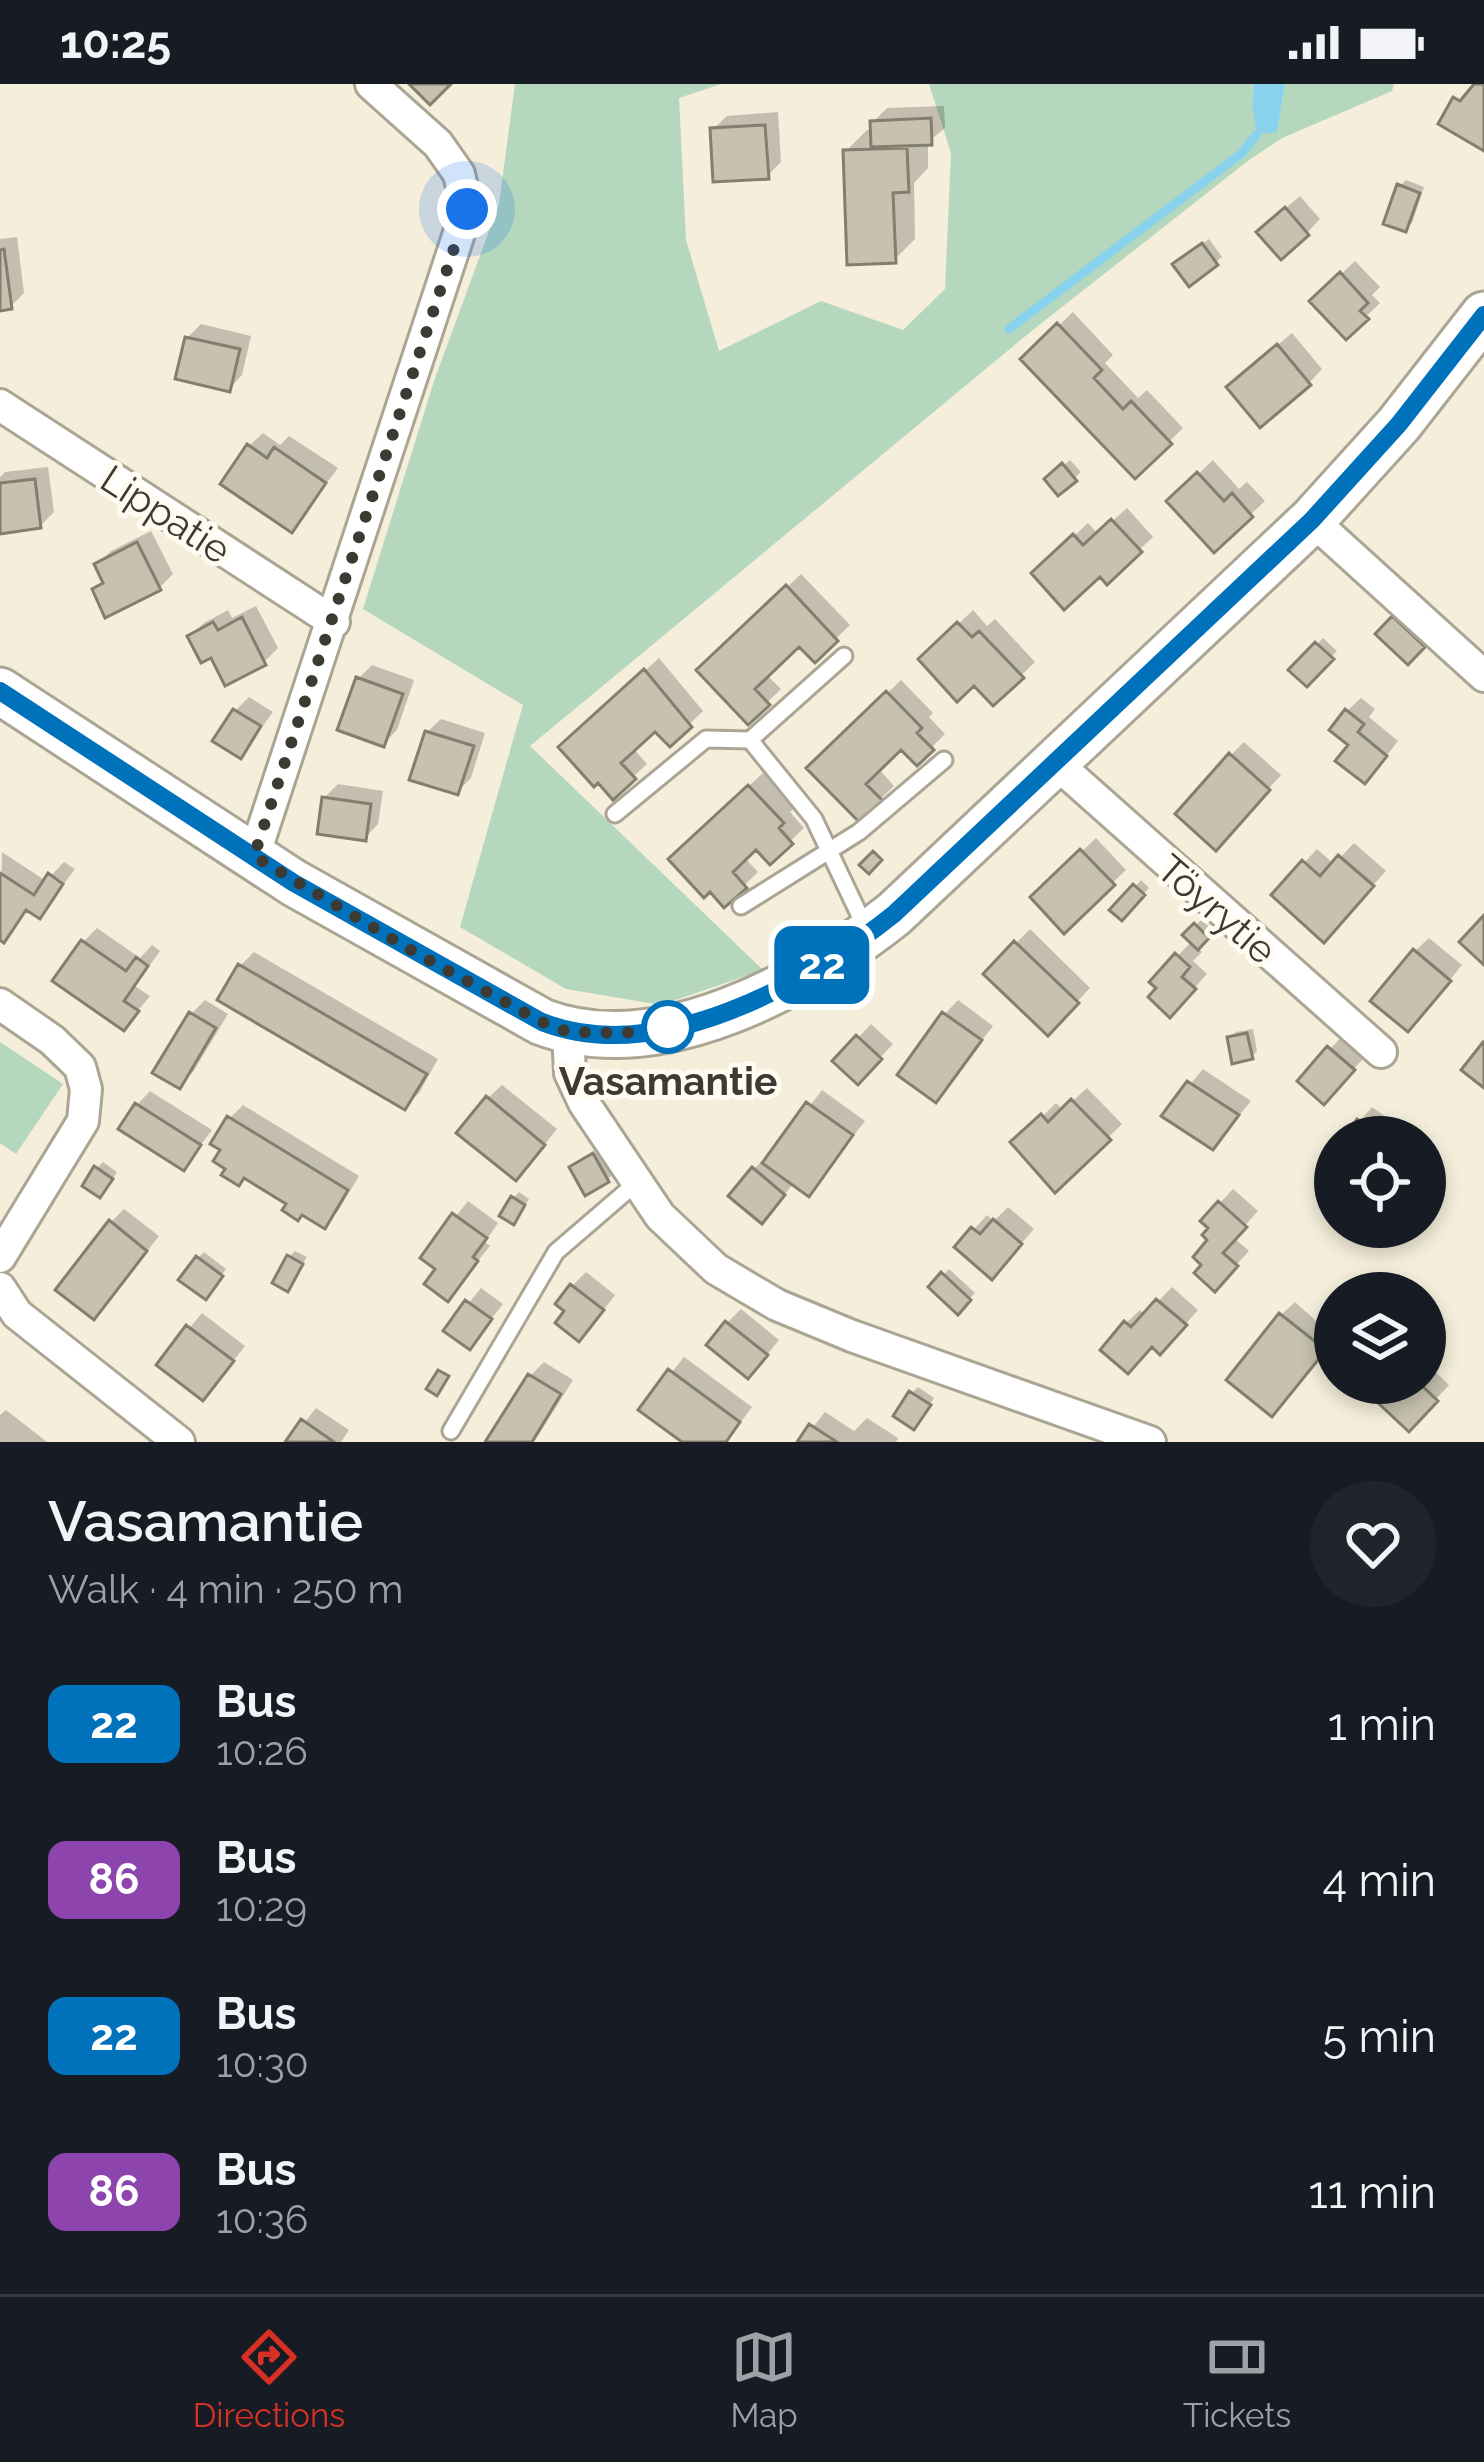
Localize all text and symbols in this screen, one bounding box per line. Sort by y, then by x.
text: 10:25 [60,16,171,69]
your location [437,179,497,239]
street label: Lippatie [93,455,239,573]
street label: Töyrytie [1148,845,1286,973]
line badge: 22 [768,926,876,1004]
text: 22 [798,940,846,989]
marker: Vasamantie [643,1002,693,1052]
place label: Vasamantie [559,1058,777,1104]
map controls [1314,1116,1446,1404]
button: locate [1314,1116,1446,1248]
button: layers [1314,1272,1446,1404]
button: heart [1310,1481,1436,1607]
text: Vasamantie [48,1487,363,1554]
text: Walk · 4 min · 250 m [48,1566,403,1612]
text: Bus [216,1675,297,1728]
text: 1 min [1328,1698,1436,1751]
text: 22 [90,1699,138,1748]
text: 10:26 [216,1728,308,1774]
text: Bus [216,1831,297,1884]
text: 4 min [1323,1854,1436,1907]
text: 86 [89,1855,139,1904]
text: 10:29 [216,1884,307,1930]
text: Bus [216,1987,297,2040]
text: 5 min [1323,2010,1436,2063]
text: 22 [90,2011,138,2060]
text: 10:30 [216,2040,309,2086]
text: Bus [216,2143,297,2196]
text: 11 min [1309,2166,1436,2219]
text: 86 [89,2167,139,2216]
text: 10:36 [216,2196,308,2242]
tab: Directions [193,2324,345,2435]
tab: Map [731,2324,798,2435]
tab: Tickets [1183,2324,1291,2435]

